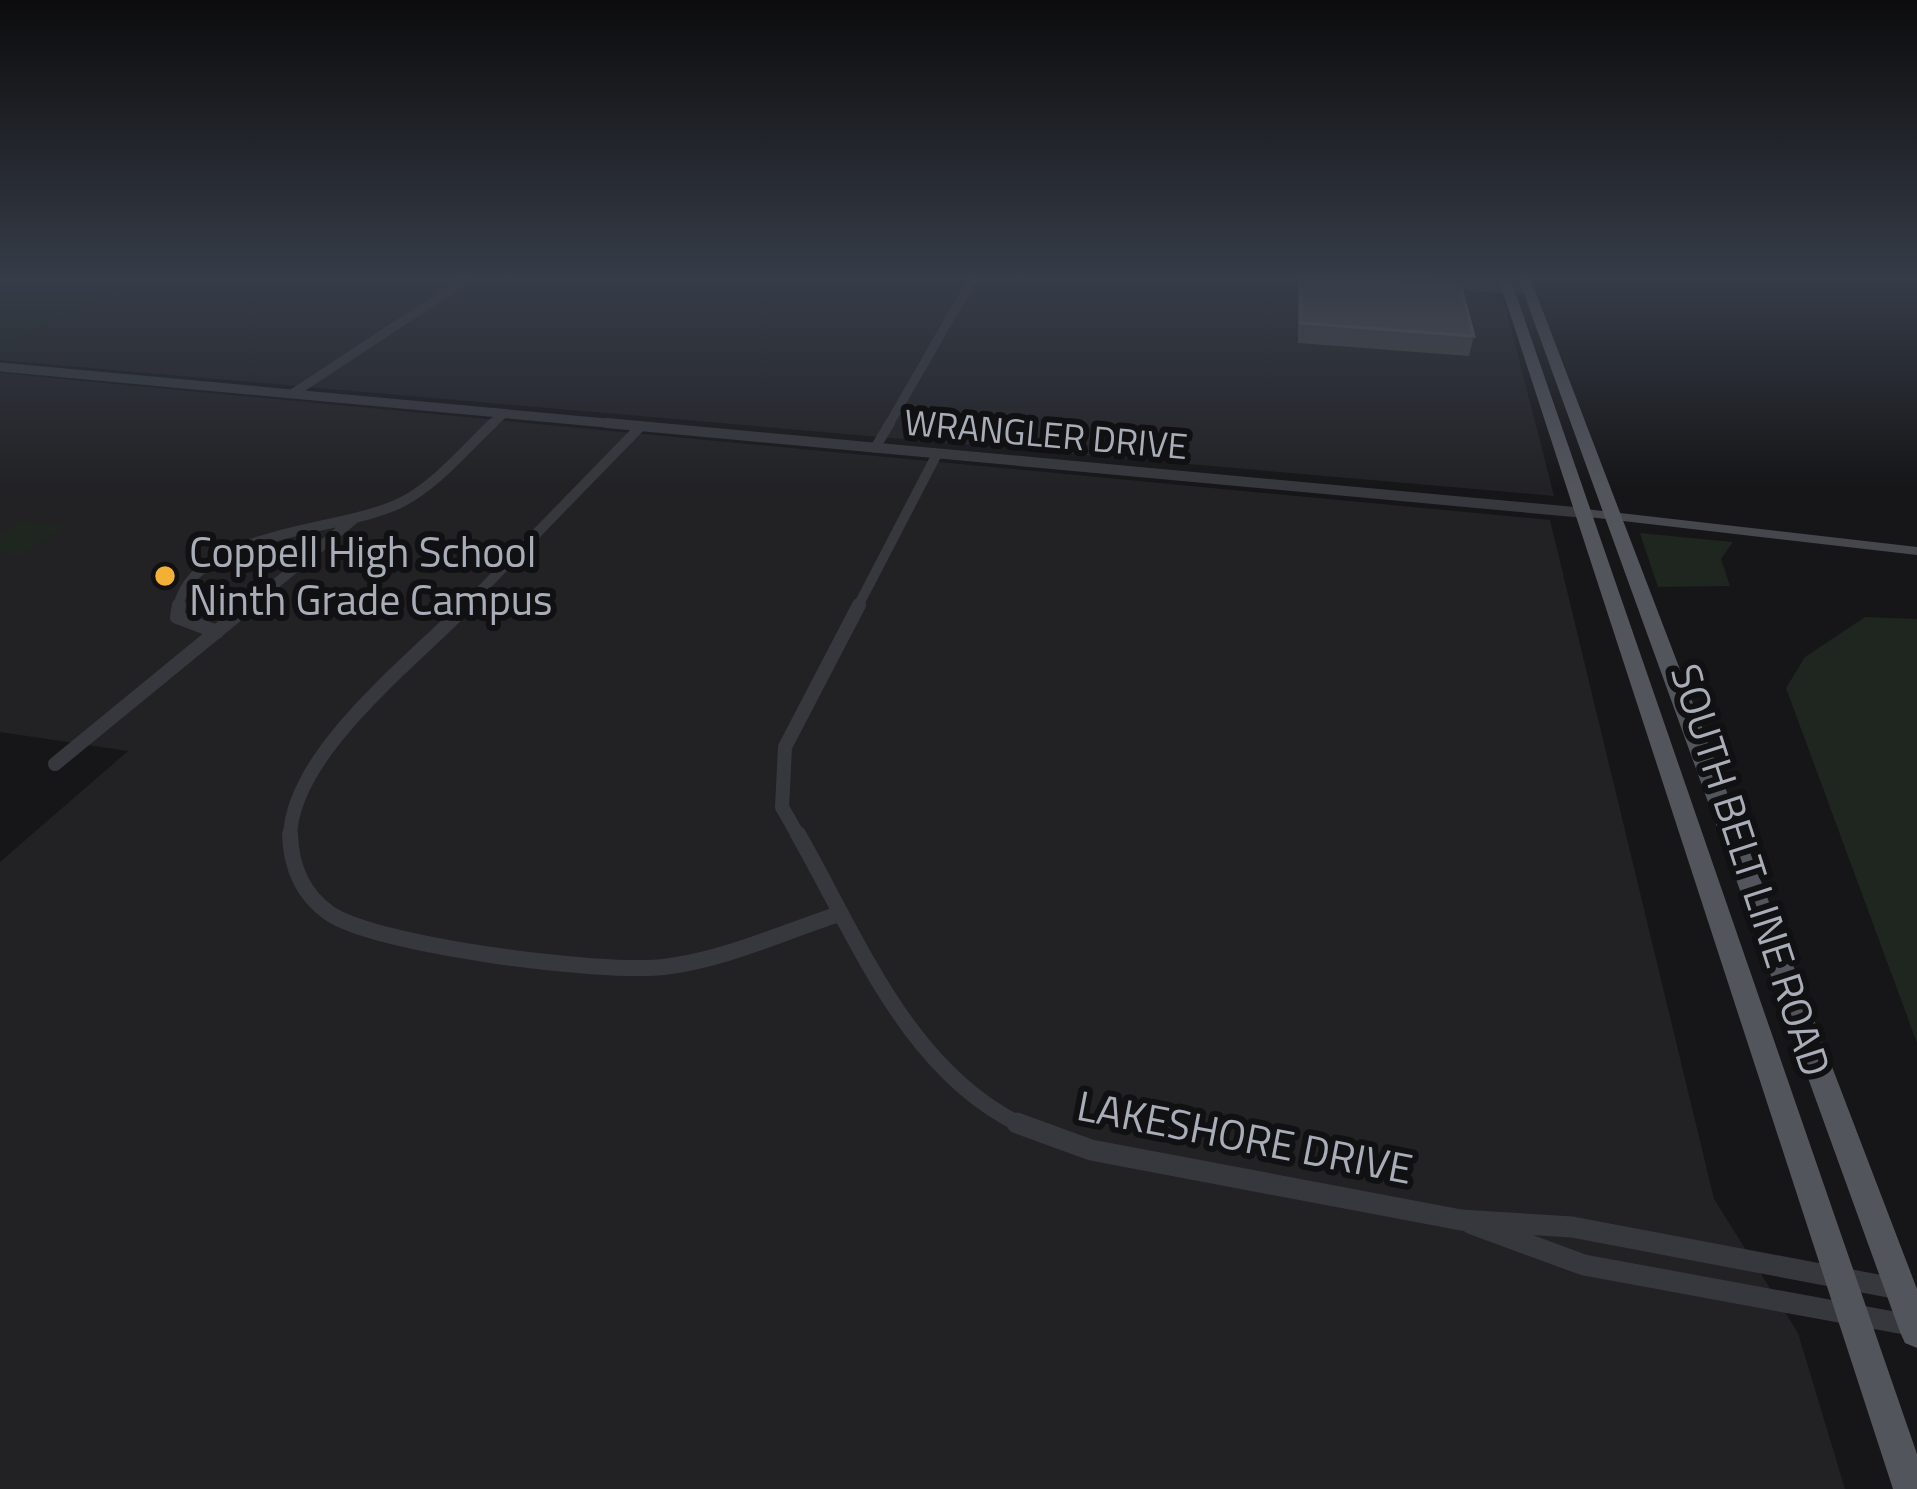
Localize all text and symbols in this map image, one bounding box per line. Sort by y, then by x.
street label: WRANGLER DRIVE [902,394,1190,473]
place label: Coppell High School Ninth Grade Campus [189,519,553,631]
marker: Coppell High School Ninth Grade Campus [152,563,178,589]
street label: SOUTH BELT LINE ROAD [1655,655,1849,1084]
street label: LAKESHORE DRIVE [1072,1072,1418,1200]

